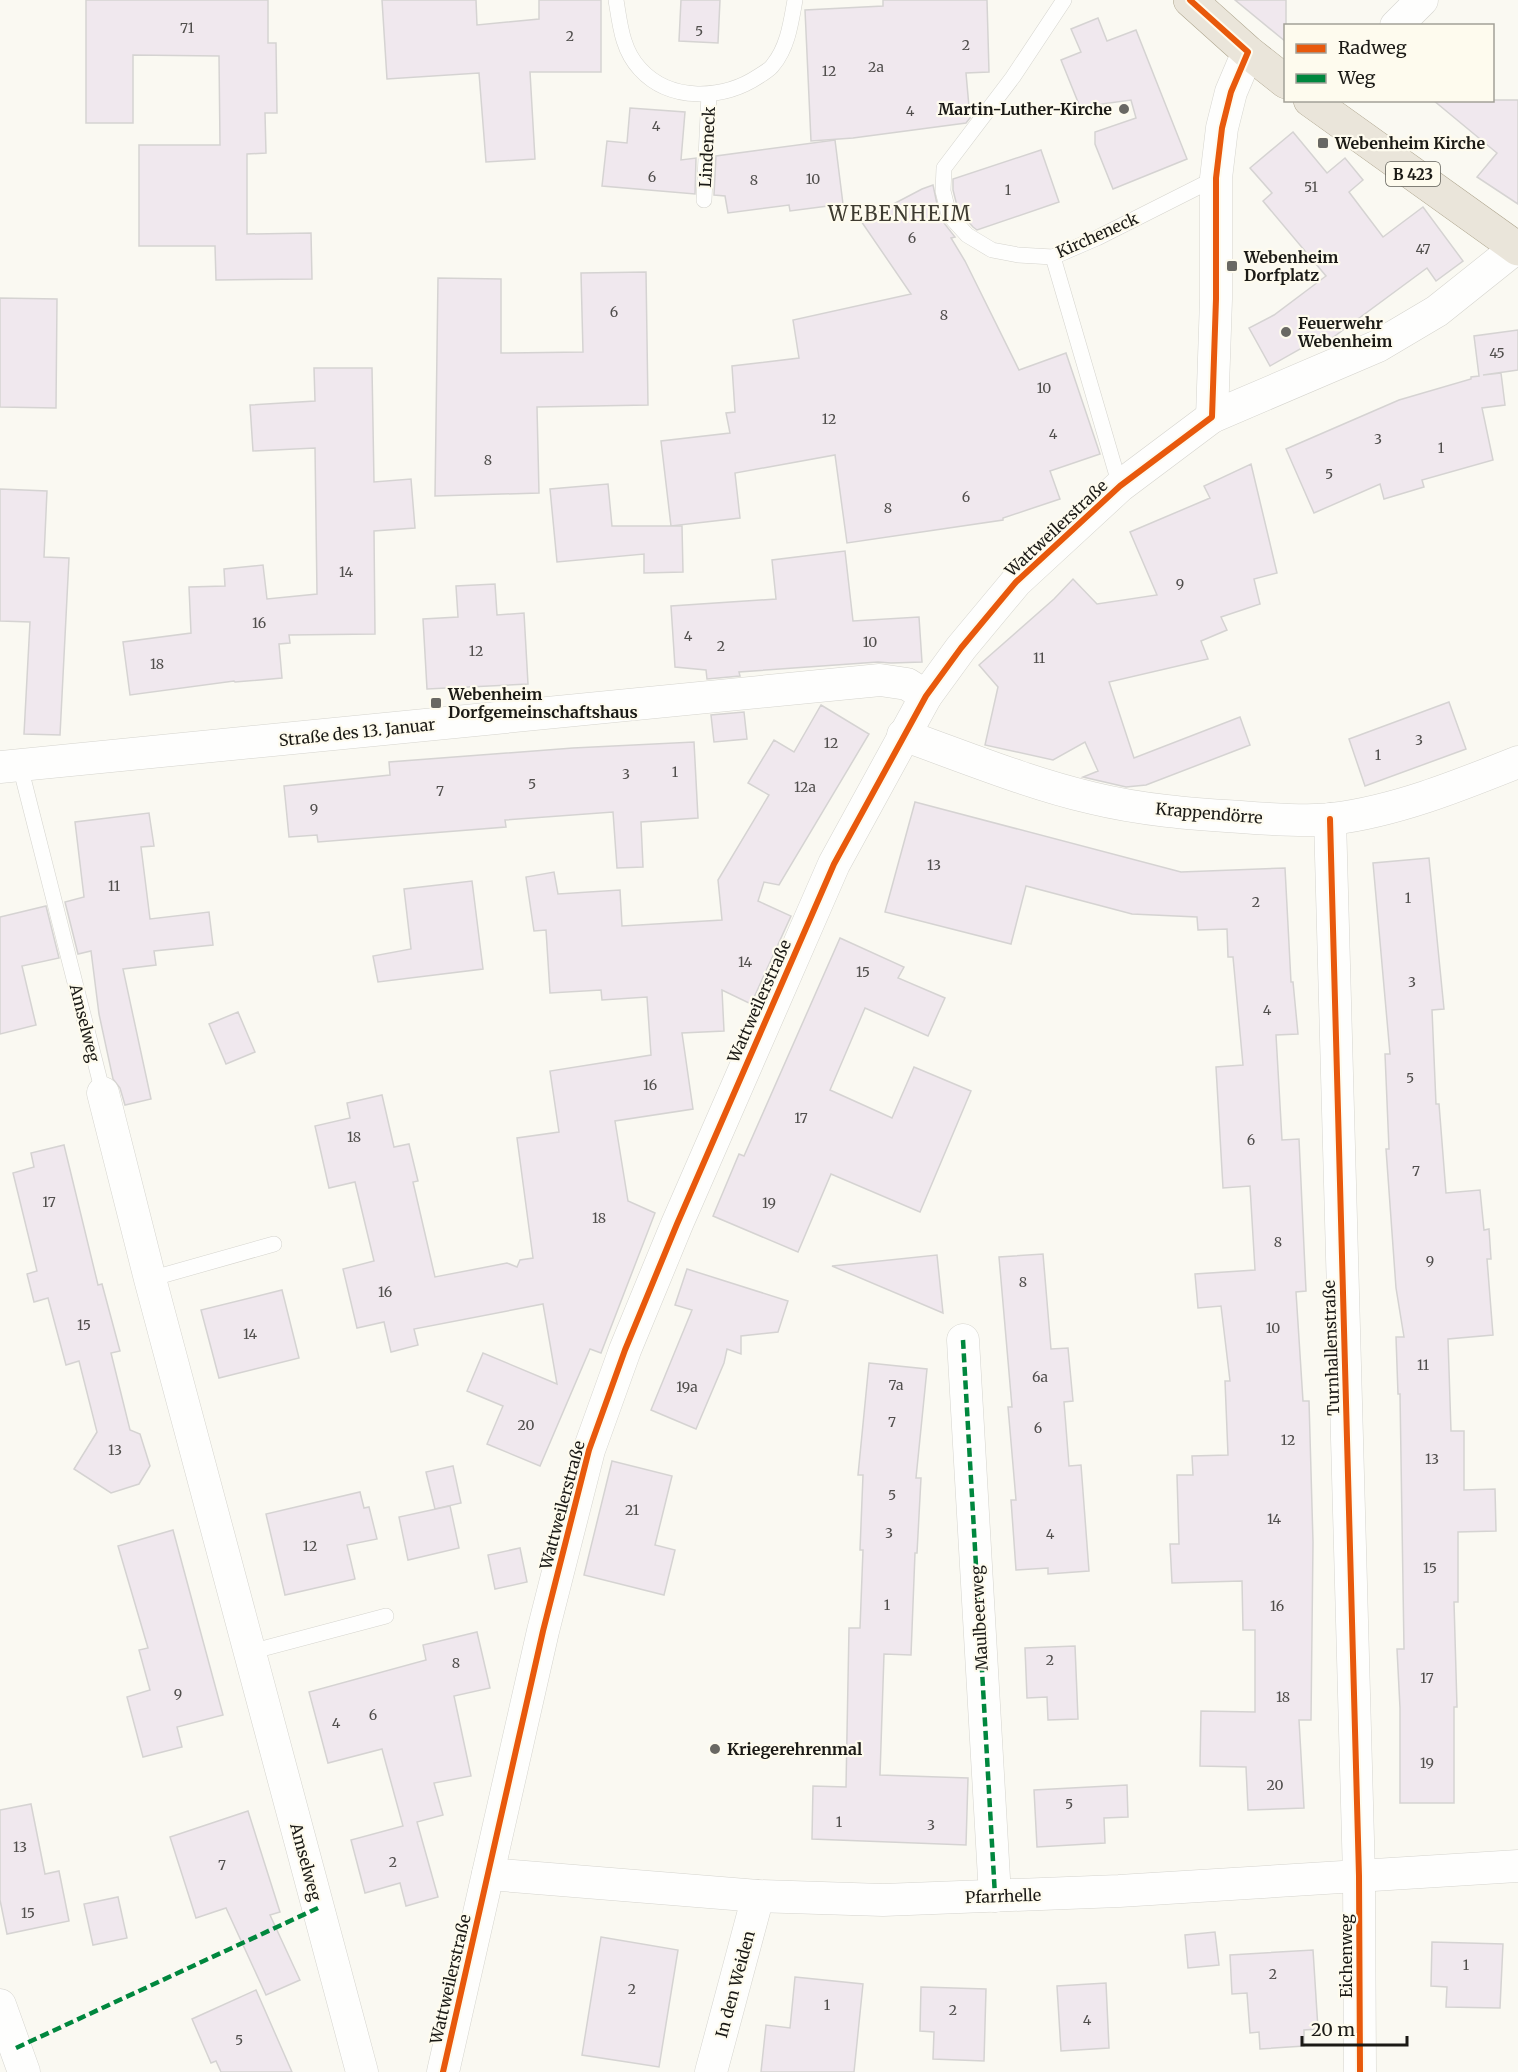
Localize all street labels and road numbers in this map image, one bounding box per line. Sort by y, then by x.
street label: Lindeneck [695,105,719,188]
road number: B 423 [1386,162,1440,186]
street label: Kircheneck [1053,208,1142,262]
street label: Wattweilerstraße [1000,475,1111,581]
street label: Straße des 13. Januar [278,714,436,750]
street label: Krappendörre [1155,798,1263,828]
street label: Wattweilerstraße [722,936,795,1067]
street label: Amselweg [65,981,104,1064]
street label: Turnhallenstraße [1319,1280,1343,1416]
street label: Wattweilerstraße [535,1438,589,1573]
street label: Maulbeerweg [966,1565,992,1671]
street label: Amselweg [286,1820,326,1903]
street label: Pfarrhelle [965,1885,1041,1907]
street label: Wattweilerstraße [425,1912,475,2047]
street label: Eichenweg [1336,1914,1356,1998]
street label: In den Weiden [711,1928,759,2040]

